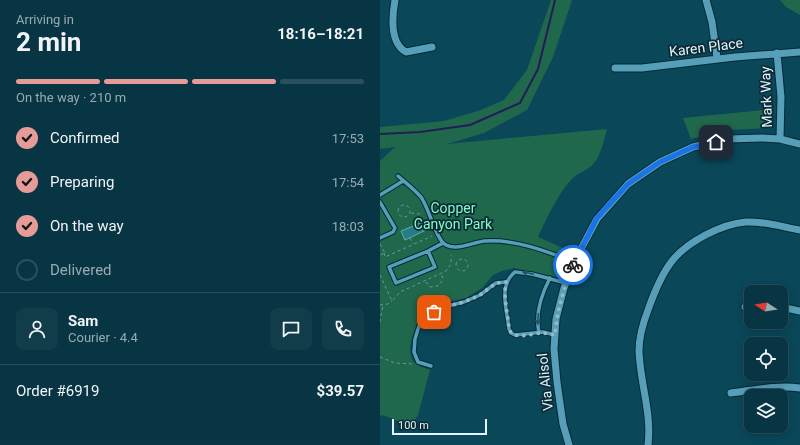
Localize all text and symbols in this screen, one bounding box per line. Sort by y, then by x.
text: Arriving in [16,12,74,27]
text: 18:16–18:21 [277,25,364,43]
text: 2 min [16,27,81,57]
street label: Karen Place [668,35,744,59]
street label: Mark Way [757,66,775,128]
text: On the way · 210 m [16,90,126,105]
pin [699,125,733,159]
icon: check [16,127,38,149]
text: Confirmed [50,129,120,147]
text: 17:53 [332,131,364,146]
icon: home [705,131,727,153]
icon: check [16,171,38,193]
text: Preparing [50,173,114,191]
text: 17:54 [332,175,364,190]
park label: Copper Canyon Park [414,200,493,232]
icon: check [16,215,38,237]
text: On the way [50,217,124,235]
text: 18:03 [332,219,364,234]
courier [553,245,593,285]
icon: bike [562,254,584,276]
text: Delivered [50,261,112,279]
one-way arrow [522,270,534,276]
north arrow [744,285,788,329]
map controls [744,285,788,433]
pin [417,295,451,329]
icon: bag [423,301,445,323]
button: person [16,308,58,350]
button: chat [270,308,312,350]
button: phone [322,308,364,350]
text: Sam [68,312,98,330]
one-way arrow [535,313,542,325]
text: Courier · 4.4 [68,330,138,345]
button: locate [744,337,788,381]
street label: Via Alisol [534,352,556,412]
text: Order #6919 [16,382,99,400]
text: $39.57 [317,382,364,400]
button: layers [744,389,788,433]
scale bar [392,417,487,436]
text: 100 m [398,419,429,432]

